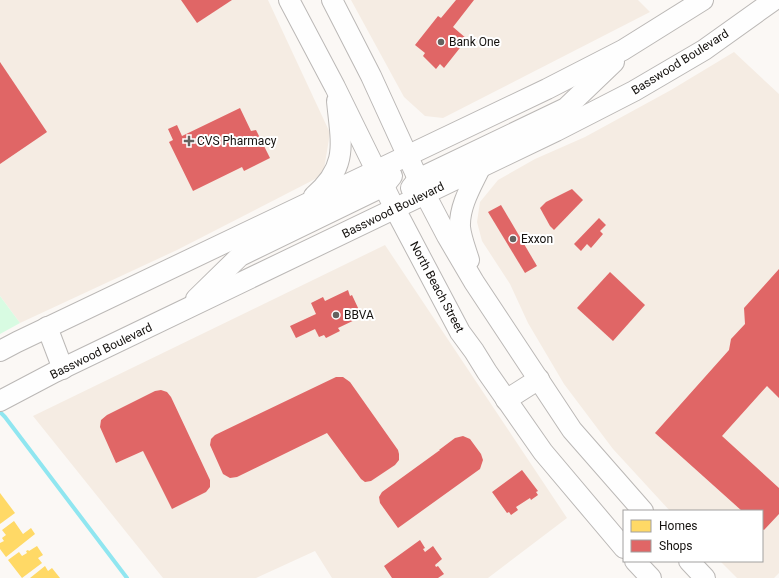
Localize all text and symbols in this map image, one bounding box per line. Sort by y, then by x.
street label: Basswood Boulevard [629,26,731,98]
place label: Bank One [449,35,500,49]
marker: Bank One [436,37,446,47]
place label: CVS Pharmacy [197,134,277,148]
marker: CVS Pharmacy [184,136,194,146]
street label: Basswood Boulevard [340,179,446,241]
place label: Exxon [521,232,553,246]
marker: Exxon [508,234,518,244]
street label: North Beach Street [407,239,467,335]
place label: BBVA [344,308,374,322]
marker: BBVA [331,310,341,320]
street label: Basswood Boulevard [48,320,154,382]
legend [623,510,763,562]
text: Homes [659,519,697,533]
text: Shops [659,539,693,553]

